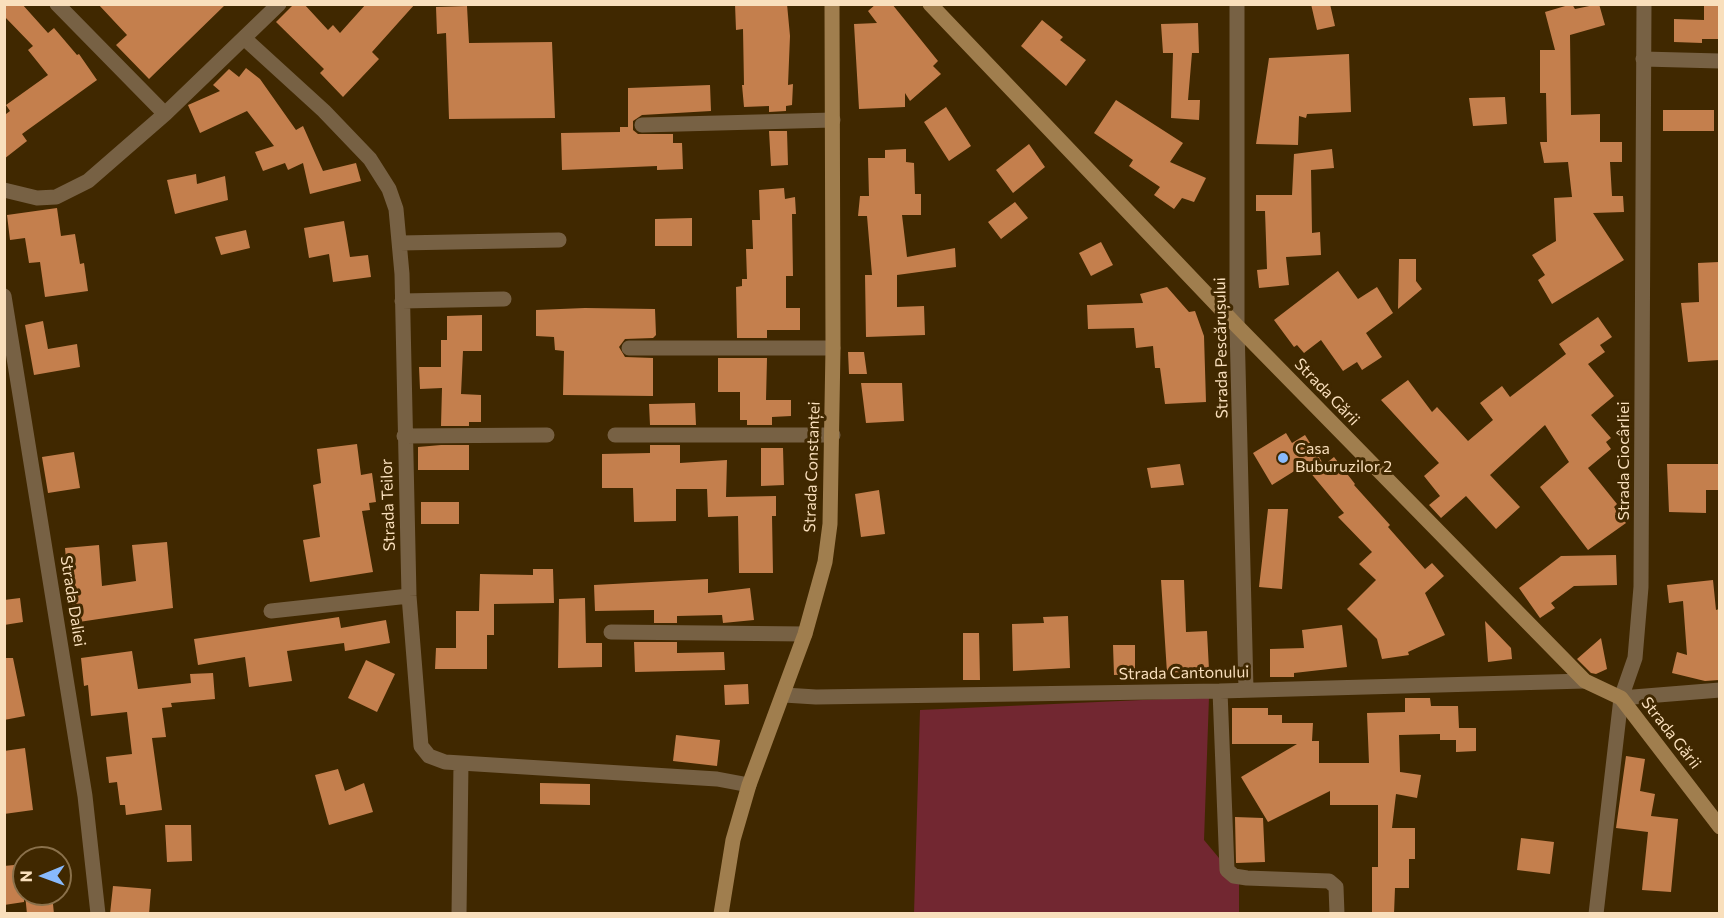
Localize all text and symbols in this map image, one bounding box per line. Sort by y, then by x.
street label: Strada Pescărușului [1210,277,1232,419]
street label: Strada Gării [1290,355,1364,429]
street label: Strada Constanței [800,401,824,533]
street label: Strada Ciocârliei [1614,401,1634,521]
place label: Casa Buburuzilor 2 [1295,439,1392,477]
marker: Casa Buburuzilor 2 [1276,451,1290,465]
street label: Strada Teilor [377,458,399,552]
street label: Strada Daliei [56,554,90,648]
street label: Strada Cantonului [1118,662,1250,684]
street label: Strada Gării [1637,693,1705,773]
north arrow [12,846,72,906]
text: N [16,870,35,882]

